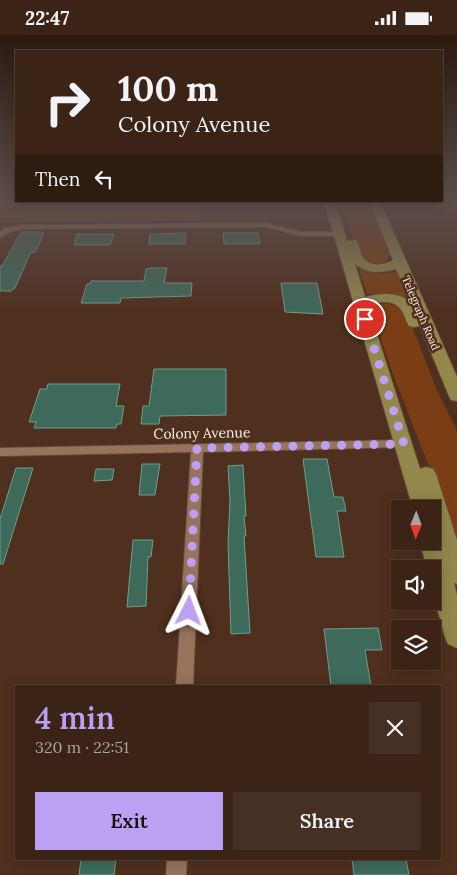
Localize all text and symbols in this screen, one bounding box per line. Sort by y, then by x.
text: 22:47 [25,6,69,30]
text: 100 m [118,66,218,111]
icon: right [35,70,100,135]
text: Colony Avenue [118,110,270,138]
icon: left [90,165,118,193]
text: Then [35,167,80,191]
street label: Telegraph Road [399,274,443,353]
pin [344,298,386,340]
icon: arrive [351,305,379,333]
street label: Colony Avenue [153,423,251,443]
north arrow [391,500,441,550]
map controls [391,500,441,670]
button: sound [391,560,441,610]
position arrow [162,584,214,636]
button: layers [391,620,441,670]
text: 4 min [35,699,115,737]
button: close [369,702,421,754]
text: 320 m · 22:51 [35,737,129,757]
button: Exit [35,792,223,850]
button: Share [233,792,421,850]

